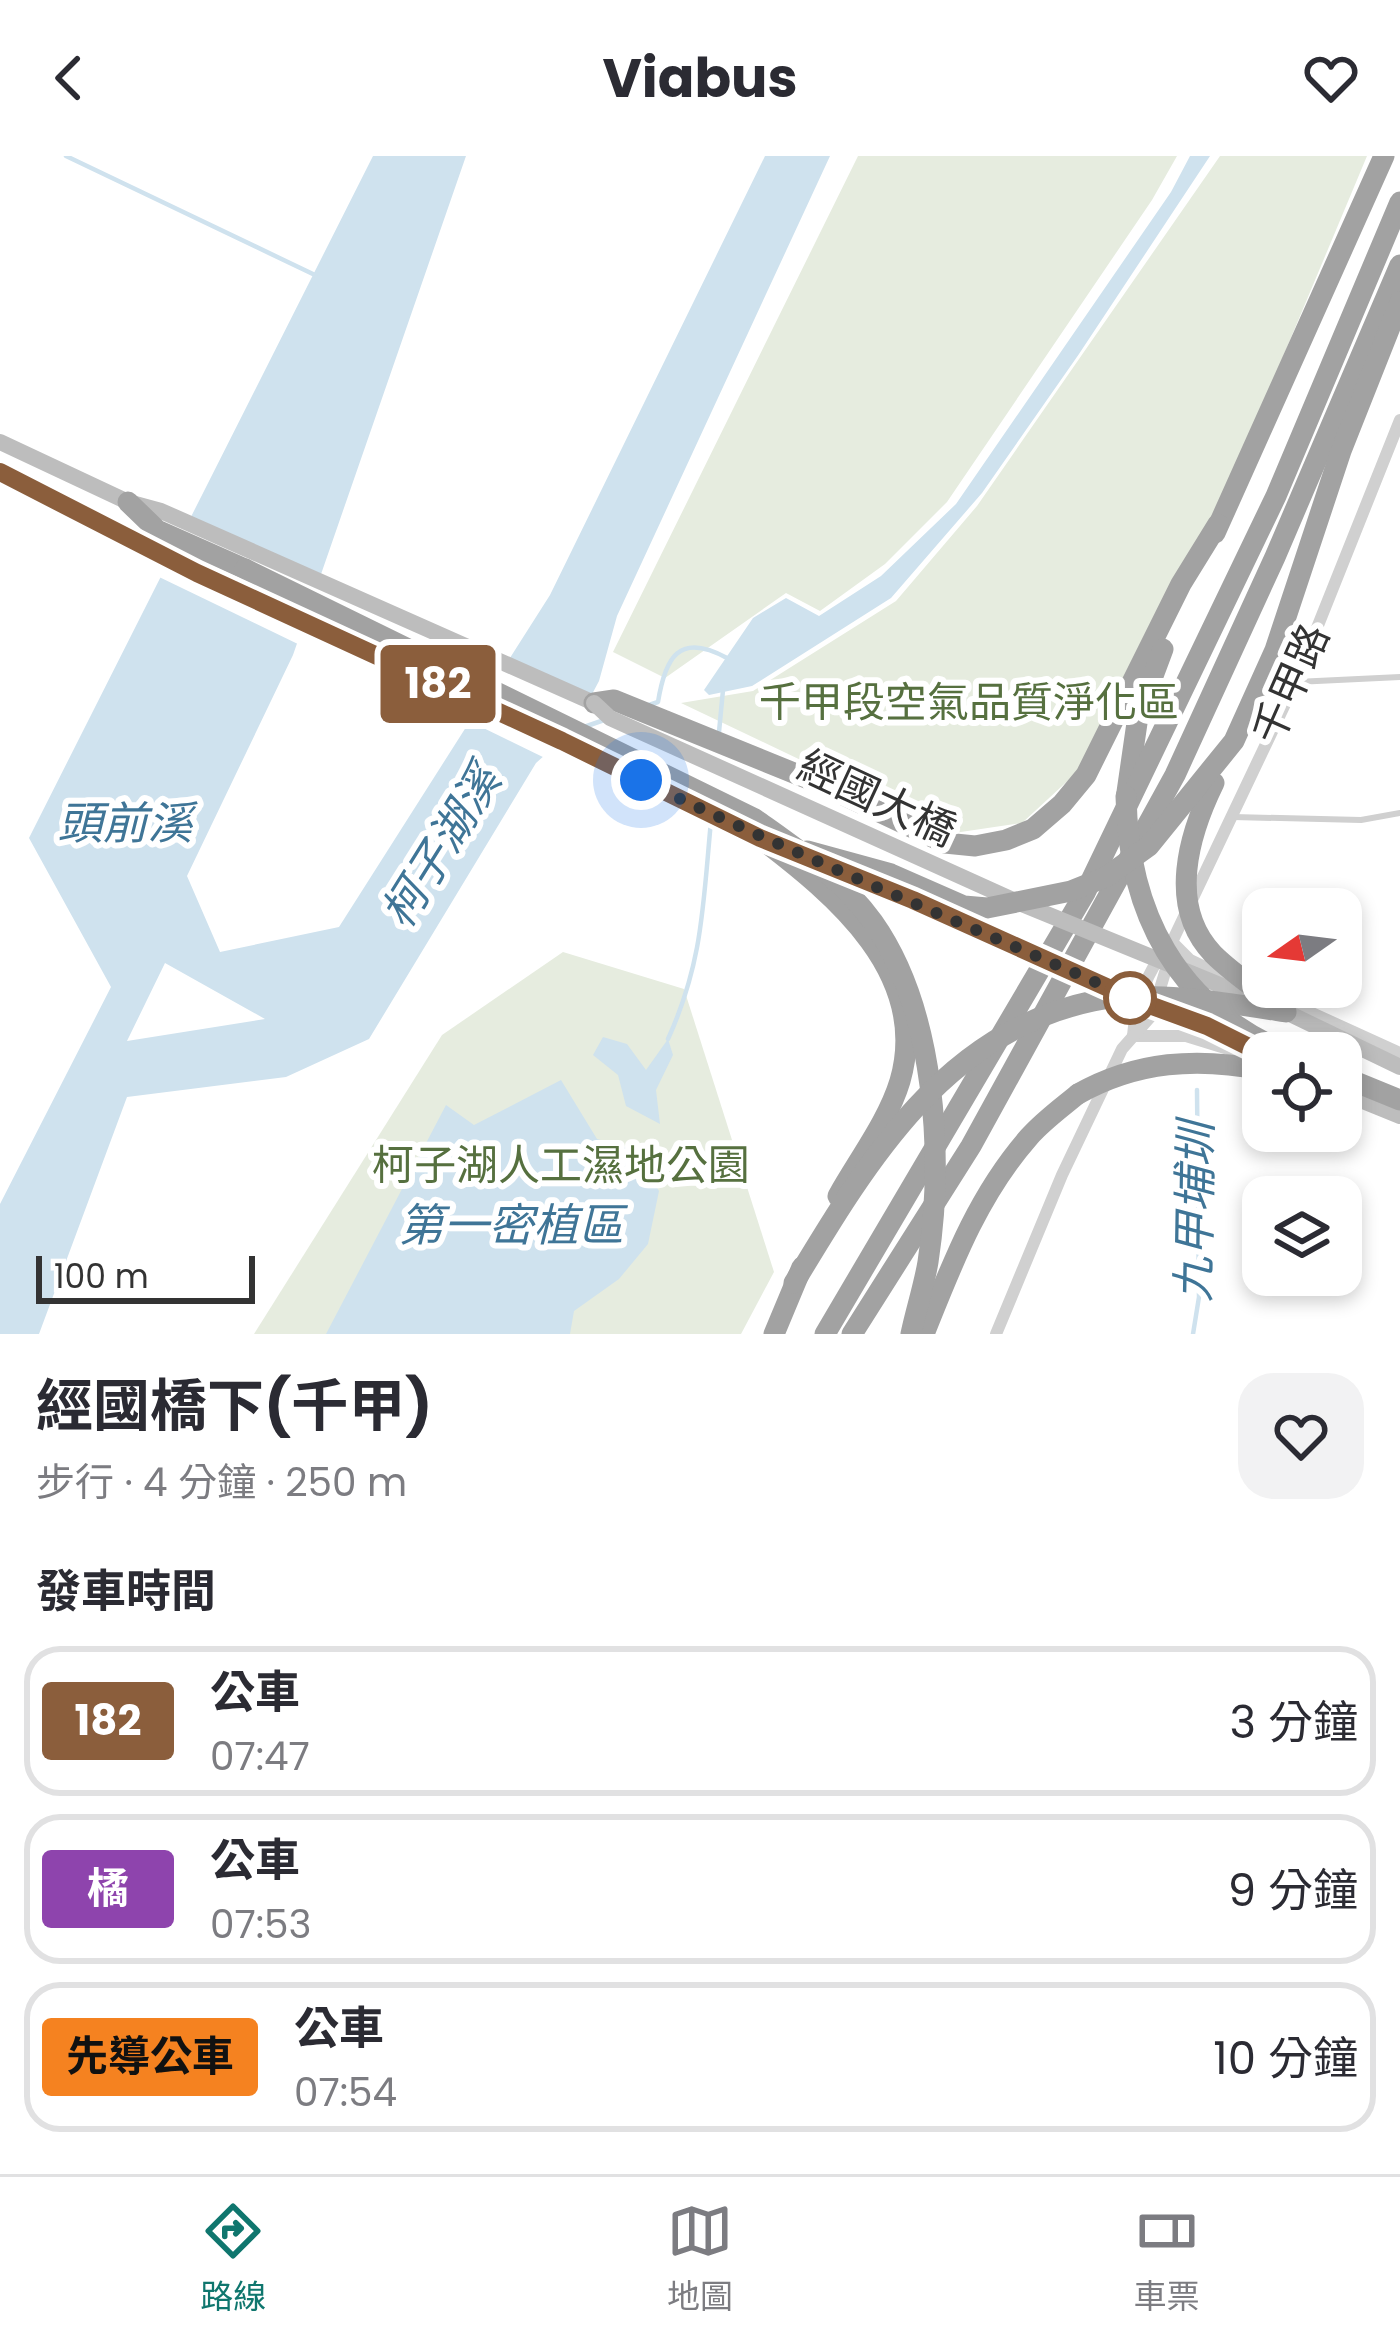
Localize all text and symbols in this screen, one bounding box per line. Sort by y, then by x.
text: Viabus [602,40,798,116]
icon: back [36,45,102,111]
icon: heart [1298,45,1364,111]
street label: 千甲路 [1238,614,1344,754]
line badge: 182 [369,645,507,723]
text: 182 [405,654,472,713]
park label: 千甲段空氣品質淨化區 [759,673,1179,732]
street label: 經國大橋 [788,736,966,860]
water label: 柯子湖溪 [367,749,519,940]
your location [611,750,671,810]
water label: 頭前溪 [57,792,198,855]
north arrow [1242,888,1362,1008]
map controls [1242,888,1362,1296]
unlabelled marker [1105,973,1155,1023]
button: locate [1242,1032,1362,1152]
water label: 九甲埔圳 [1162,1115,1228,1303]
park label: 柯子湖人工濕地公園 [372,1136,750,1195]
button: layers [1242,1176,1362,1296]
water label: 第一密植區 [398,1194,628,1257]
scale bar [36,1250,255,1303]
text: 100 m [54,1253,149,1300]
text: 經國橋下(千甲) [36,1366,432,1446]
button: heart [1238,1373,1364,1499]
text: 步行 · 4 分鐘 · 250 m [36,1455,407,1510]
text: 發車時間 [36,1560,216,1623]
text: 公車 [210,1661,300,1724]
text: 182 [75,1691,142,1750]
text: 3 分鐘 [1229,1691,1358,1754]
text: 07:47 [210,1729,310,1784]
text: 公車 [210,1829,300,1892]
text: 橘 [87,1859,129,1918]
text: 9 分鐘 [1228,1859,1358,1922]
text: 07:53 [210,1897,312,1952]
text: 公車 [294,1997,384,2060]
text: 先導公車 [66,2027,234,2086]
text: 10 分鐘 [1213,2027,1358,2090]
text: 07:54 [294,2065,397,2120]
tab: 路線 [200,2198,266,2322]
tab: 地圖 [667,2198,733,2322]
tab: 車票 [1134,2198,1200,2322]

